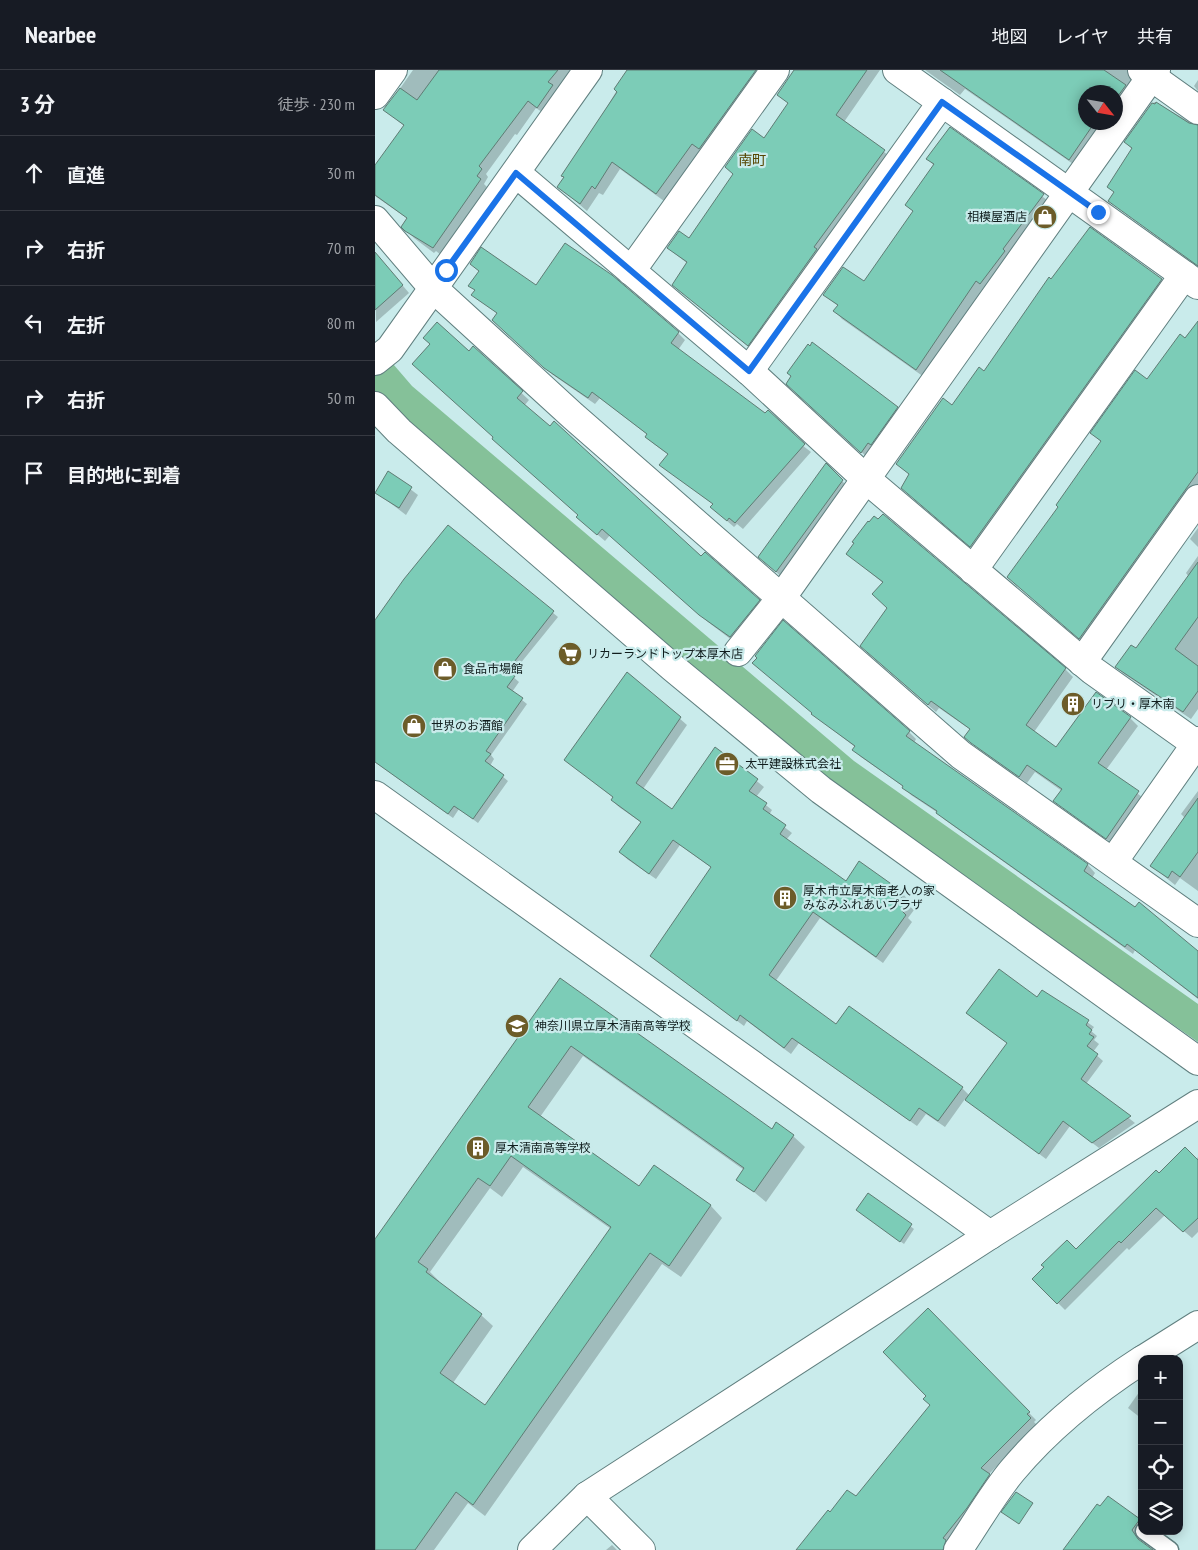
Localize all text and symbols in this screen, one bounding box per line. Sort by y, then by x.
text: Nearbee [25,19,96,50]
text: 地図 [992,25,1028,48]
text: レイヤ [1056,25,1109,48]
text: 共有 [1137,25,1173,48]
north arrow [1078,85,1123,130]
text: 3 分 [20,91,55,118]
text: 徒歩 · 230 m [277,94,355,114]
district label: 南町 [738,151,766,169]
icon: ahead [20,159,48,187]
text: 直進 [67,163,105,187]
text: 30 m [327,163,355,183]
route end [1087,201,1110,224]
shop icon: 相模屋酒店 [1032,204,1058,230]
place label: 相模屋酒店 [967,209,1027,224]
icon: right [20,234,48,262]
text: 右折 [67,238,105,262]
text: 70 m [327,238,355,258]
route start [435,259,458,282]
icon: left [20,309,48,337]
text: 左折 [67,313,105,337]
text: 80 m [327,313,355,333]
icon: right [20,384,48,412]
text: 右折 [67,388,105,412]
text: 50 m [327,388,355,408]
icon: arrive [20,459,48,487]
text: 目的地に到着 [67,463,181,487]
supermarket icon: リカーランドトップ本厚木店 [557,641,583,667]
place label: リカーランドトップ本厚木店 [587,646,743,661]
shop icon: 食品市場館 [432,656,458,682]
place label: 食品市場館 [463,661,523,676]
building icon: リブリ・厚木南 [1060,691,1086,717]
place label: リブリ・厚木南 [1091,696,1175,711]
shop icon: 世界のお酒館 [401,713,427,739]
place label: 世界のお酒館 [431,718,503,733]
office icon: 太平建設株式会社 [714,751,740,777]
place label: 太平建設株式会社 [745,756,841,771]
place label: 厚木市立厚木南老人の家 みなみふれあいプラザ [803,883,935,912]
building icon: 厚木市立厚木南老人の家 みなみふれあいプラザ [772,885,798,911]
school or university icon: 神奈川県立厚木清南高等学校 [504,1013,530,1039]
place label: 神奈川県立厚木清南高等学校 [535,1018,691,1033]
building icon: 厚木清南高等学校 [465,1135,491,1161]
place label: 厚木清南高等学校 [495,1140,591,1155]
map controls [1138,1355,1183,1535]
button: + [1138,1355,1183,1400]
button: − [1138,1400,1183,1445]
button: locate [1138,1445,1183,1490]
button: layers [1138,1490,1183,1535]

